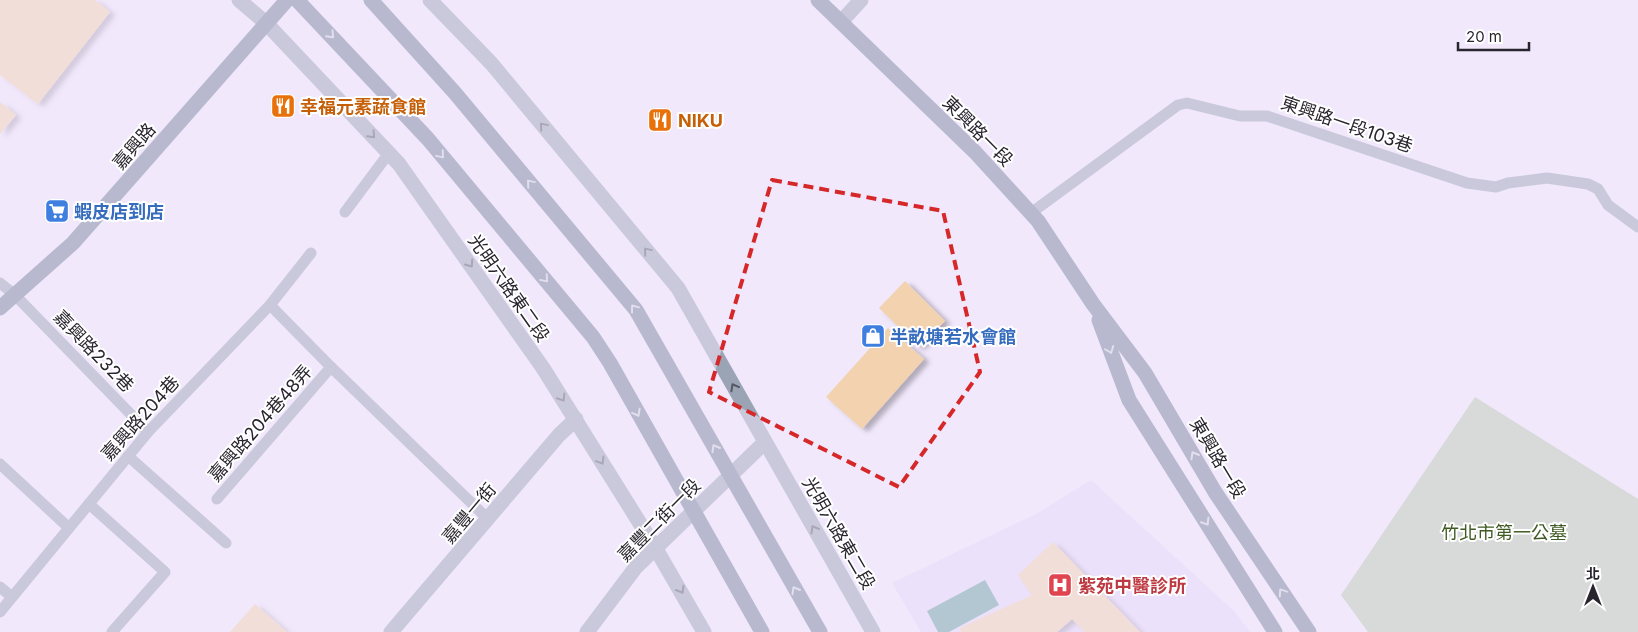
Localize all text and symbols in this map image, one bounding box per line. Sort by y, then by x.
scale bar [1458,20,1529,52]
text: 20 m [1466,27,1502,46]
one-way arrow [325,30,334,39]
street label: 東興路一段 [939,92,1017,170]
street label: 東興路一段103巷 [1278,92,1416,156]
restaurant icon: 幸福元素蔬食館 [270,93,296,119]
place label: 幸福元素蔬食館 [300,96,426,117]
restaurant icon: NIKU [647,107,673,133]
place label: NIKU [678,110,723,131]
street label: 嘉興路 [108,119,160,173]
one-way arrow [541,123,549,132]
one-way arrow [366,129,375,138]
one-way arrow [435,149,444,158]
one-way arrow [527,180,535,189]
supermarket icon: 蝦皮店到店 [44,198,70,224]
place label: 蝦皮店到店 [74,201,164,222]
street label: 光明六路東二段 [464,230,554,346]
one-way arrow [644,248,653,257]
one-way arrow [464,258,473,268]
one-way arrow [539,274,548,283]
one-way arrow [631,305,639,314]
street label: 嘉興路232巷 [50,306,138,396]
shop icon: 半畝塘若水會館 [860,323,886,349]
place label: 半畝塘若水會館 [890,326,1016,347]
one-way arrow [1104,345,1114,354]
street label: 嘉興路204巷48弄 [204,361,316,485]
street label: 嘉興路204巷 [97,372,183,464]
one-way arrow [730,384,740,393]
one-way arrow [556,392,566,401]
one-way arrow [631,407,641,416]
street label: 東興路一段 [1186,414,1250,502]
one-way arrow [711,445,721,454]
one-way arrow [1190,452,1200,461]
one-way arrow [595,456,605,465]
street label: 光明六路東二段 [798,473,880,593]
street label: 嘉豐二街一段 [613,474,705,566]
street label: 嘉豐一街 [438,479,500,547]
one-way arrow [1199,516,1209,525]
park label: 竹北市第一公墓 [1441,522,1567,543]
one-way arrow [811,525,821,534]
north arrow [1568,562,1618,612]
text: 北 [1586,565,1600,582]
hospital icon: 紫苑中醫診所 [1047,572,1073,598]
place label: 紫苑中醫診所 [1078,575,1186,596]
one-way arrow [674,585,684,594]
one-way arrow [792,586,802,595]
one-way arrow [1279,588,1288,597]

